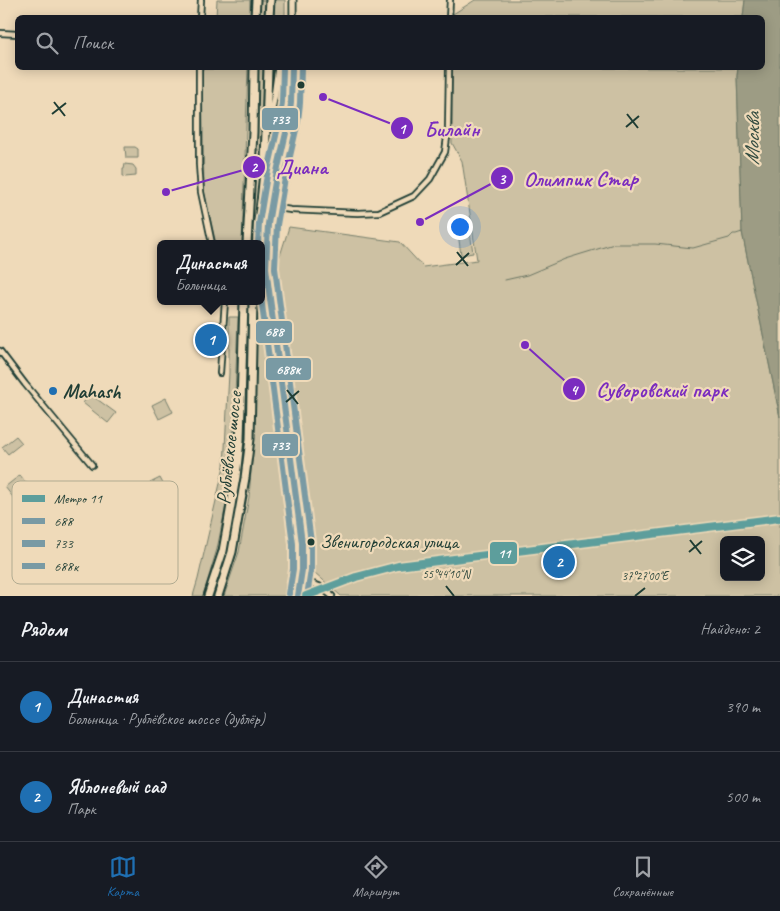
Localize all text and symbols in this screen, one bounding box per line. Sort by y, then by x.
search box [15,15,765,70]
icon: search [33,29,61,57]
text: Поиск [73,31,113,55]
unlabelled marker [296,80,306,90]
line badge: 733 [261,107,299,131]
callout: Билайн [390,110,489,146]
water label: Москва [739,110,766,165]
text: 733 [271,111,291,128]
text: Билайн [425,116,481,142]
text: 1 [399,120,408,139]
callout: Диана [242,149,338,185]
text: Диана [277,154,329,180]
text: 2 [251,158,259,177]
callout: Олимпик Стар [490,160,647,196]
text: Олимпик Стар [524,166,639,192]
text: 3 [499,170,507,189]
your location [447,214,473,240]
popup [157,240,265,305]
text: Династия [175,251,247,275]
text: Больница [175,275,226,295]
line badge: 688 [255,320,293,344]
pin: 1 [195,321,227,359]
text: 688 [264,323,285,340]
line badge: 688к [265,357,312,381]
text: 688к [276,361,302,378]
callout: Суворовский парк [561,371,738,407]
text: Суворовский парк [596,377,729,403]
place label: Mahash [63,379,121,404]
text: 4 [571,381,580,400]
marker: Mahash [47,385,59,397]
street label: Рублёвское шоссе [211,389,248,506]
line badge: 733 [261,433,299,457]
text: 733 [271,437,291,454]
legend [12,481,178,584]
text: Метро 11 [54,490,103,507]
text: 688 [54,513,75,530]
place label: Звенигородская улица [320,530,461,554]
text: 733 [54,535,75,552]
map controls [720,536,765,581]
button: layers [720,536,765,581]
marker: Звенигородская улица [306,537,316,547]
line badge: 11 [489,541,518,565]
pin: 2 [543,543,575,581]
text: 11 [498,545,512,562]
text: 688к [54,558,80,575]
text: 55°44'10"N [422,566,471,582]
text: 37°27'00"E [622,568,670,584]
text: Рядом [20,616,67,642]
text: Найдено: 2 [700,619,760,639]
text: Династия [67,685,138,709]
text: 1 [32,697,40,717]
text: 390 m [726,697,760,717]
text: Больница · Рублёвское шоссе (дублёр) [67,709,265,729]
text: Яблоневый сад [67,775,165,799]
text: 2 [32,787,40,807]
text: 500 m [726,787,760,807]
text: Парк [67,799,96,819]
tab: Карта [107,853,139,900]
tab: Маршрут [353,853,399,900]
tab: Сохранённые [612,853,673,900]

